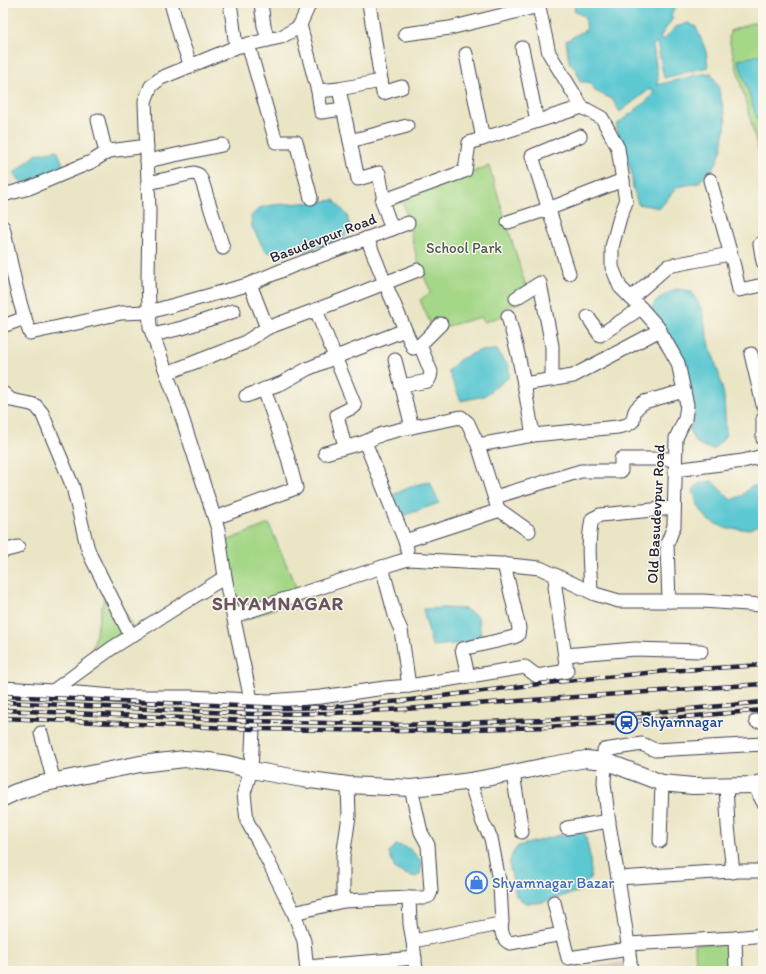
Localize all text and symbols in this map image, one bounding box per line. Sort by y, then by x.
street label: Basudevpur Road [267,209,379,267]
park label: School Park [426,239,502,257]
street label: Old Basudevpur Road [643,444,669,584]
district label: SHYAMNAGAR [212,592,344,615]
station icon: Shyamnagar [613,709,639,735]
place label: Shyamnagar [642,713,723,731]
shop icon: Shyamnagar Bazar [463,870,489,896]
place label: Shyamnagar Bazar [492,874,614,892]

